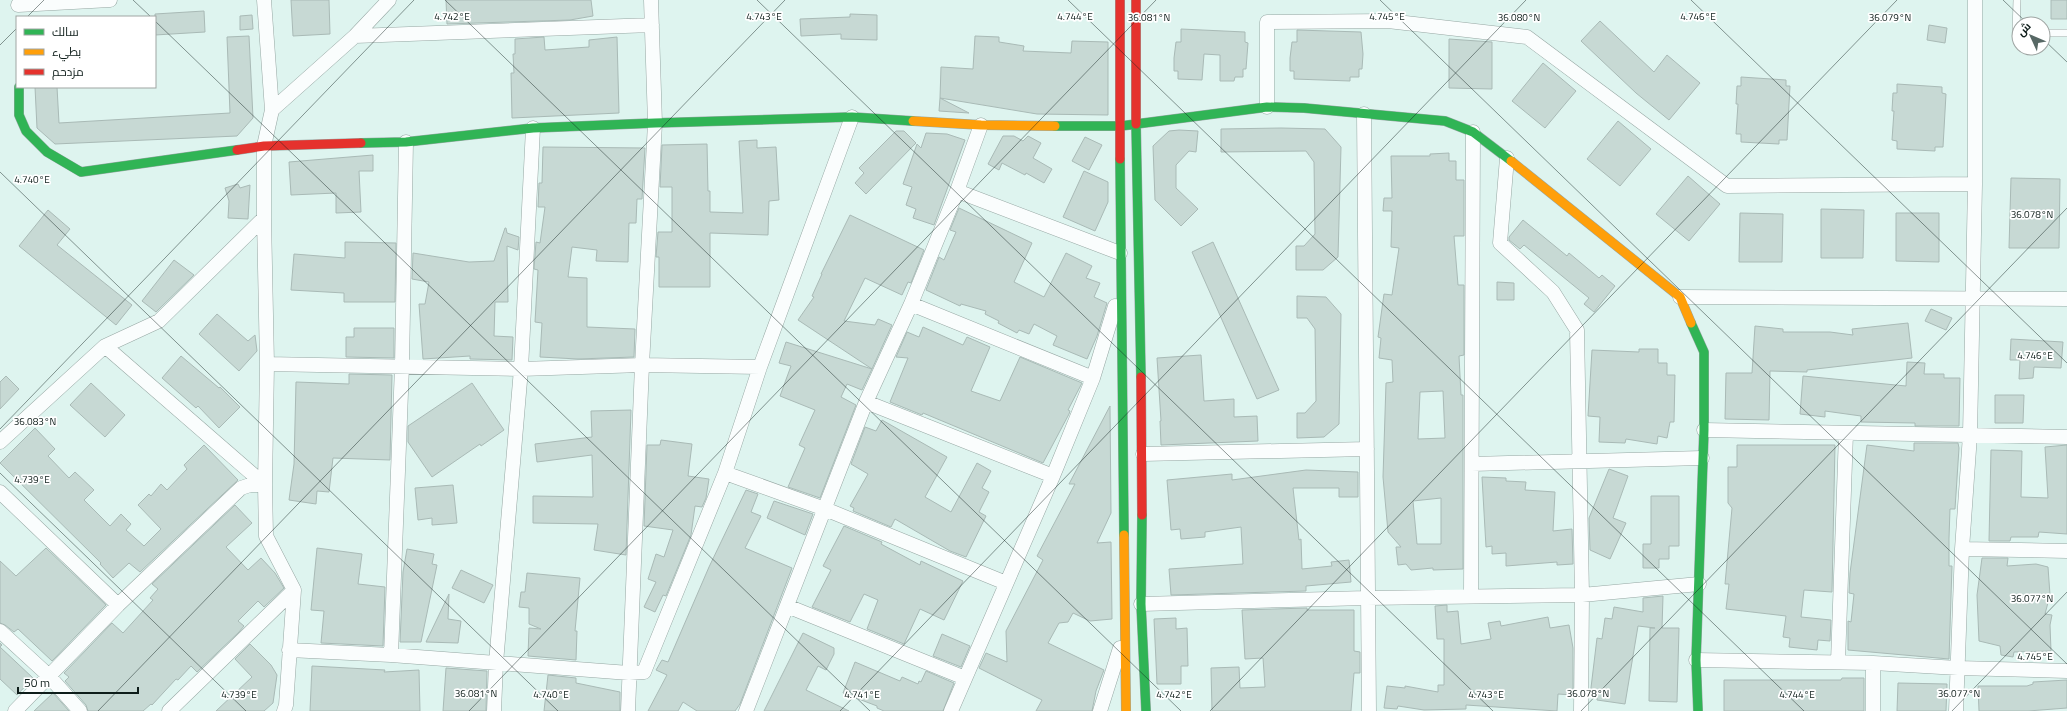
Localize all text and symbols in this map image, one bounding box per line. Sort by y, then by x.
text: 4.742°E [434,9,470,24]
text: 4.743°E [746,9,782,24]
text: 4.744°E [1057,9,1093,24]
text: 4.745°E [1369,9,1405,24]
text: 4.746°E [1680,9,1716,24]
text: 36.081°N [1128,10,1170,25]
text: 36.080°N [1498,10,1540,25]
text: 36.079°N [1869,10,1911,25]
legend [16,16,156,88]
north arrow [2011,16,2051,56]
text: ش [2013,18,2034,40]
text: سالك [52,22,79,41]
text: بطيء [52,42,81,62]
text: مزدحم [52,62,84,81]
text: 4.740°E [14,172,50,187]
text: 36.078°N [2011,207,2053,222]
text: 4.746°E [2017,348,2053,363]
text: 36.083°N [14,414,56,429]
text: 4.739°E [14,472,50,487]
text: 36.077°N [2011,591,2053,606]
text: 4.745°E [2017,649,2053,664]
scale bar [18,669,138,695]
text: 50 m [24,673,50,692]
text: 36.081°N [455,686,497,701]
text: 36.078°N [1567,686,1609,701]
text: 36.077°N [1938,686,1980,701]
text: 4.739°E [221,687,257,702]
text: 4.740°E [533,687,569,702]
text: 4.741°E [844,687,880,702]
text: 4.742°E [1156,687,1192,702]
text: 4.743°E [1468,687,1504,702]
text: 4.744°E [1779,687,1815,702]

